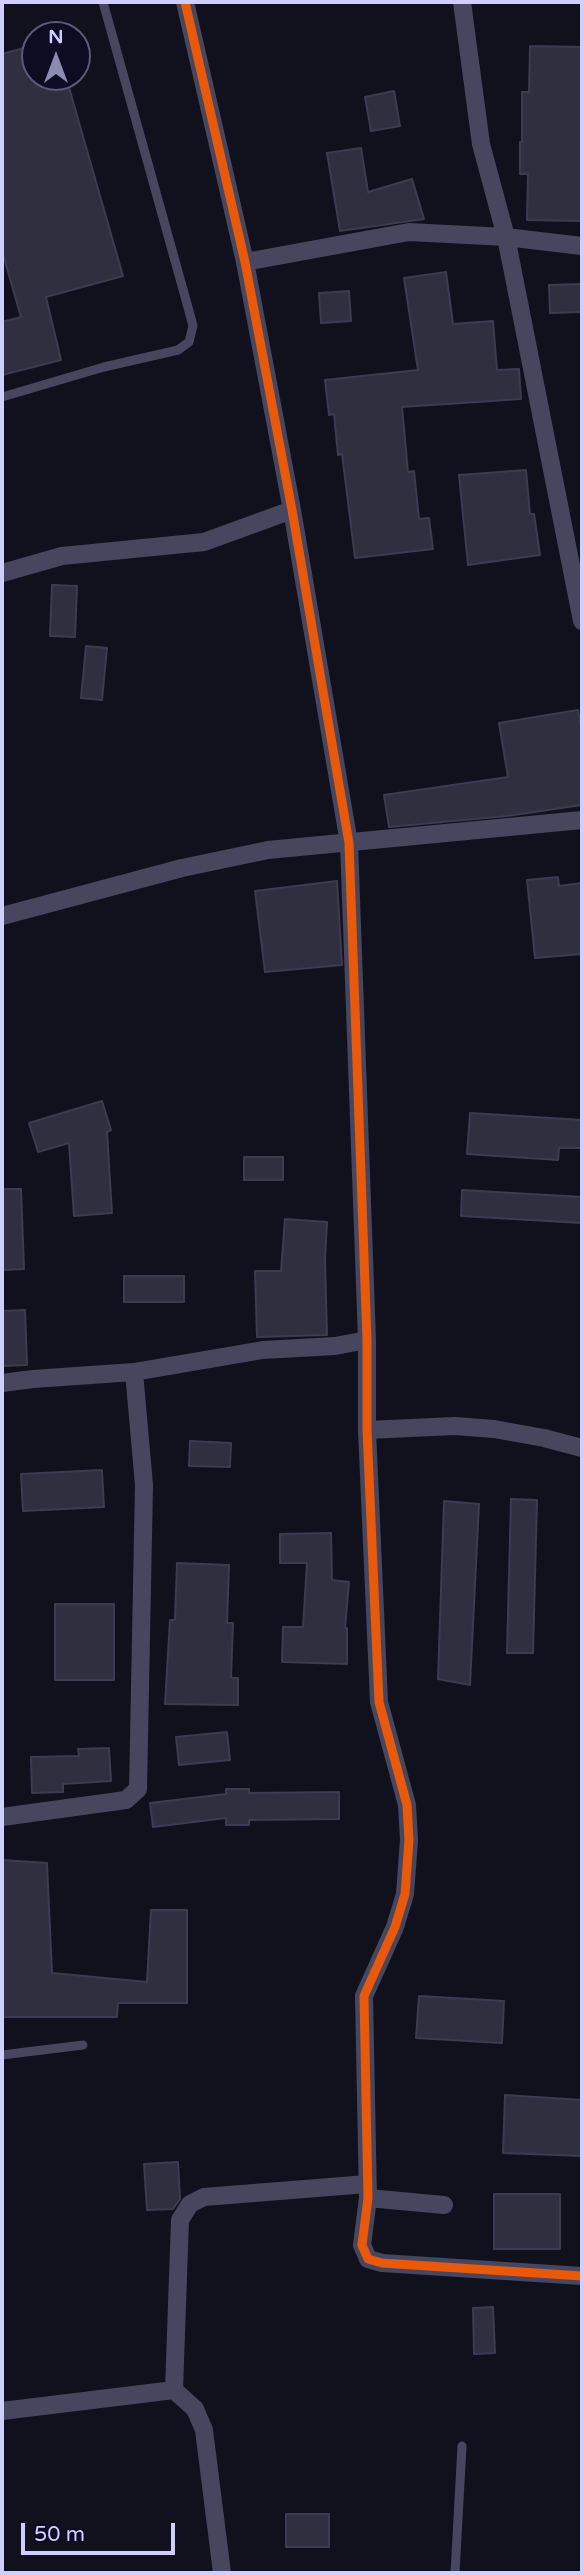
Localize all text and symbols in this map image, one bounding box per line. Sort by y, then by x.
north arrow [21,21,91,91]
text: N [48,26,64,48]
scale bar [24,2508,178,2552]
text: 50 m [34,2522,85,2547]

